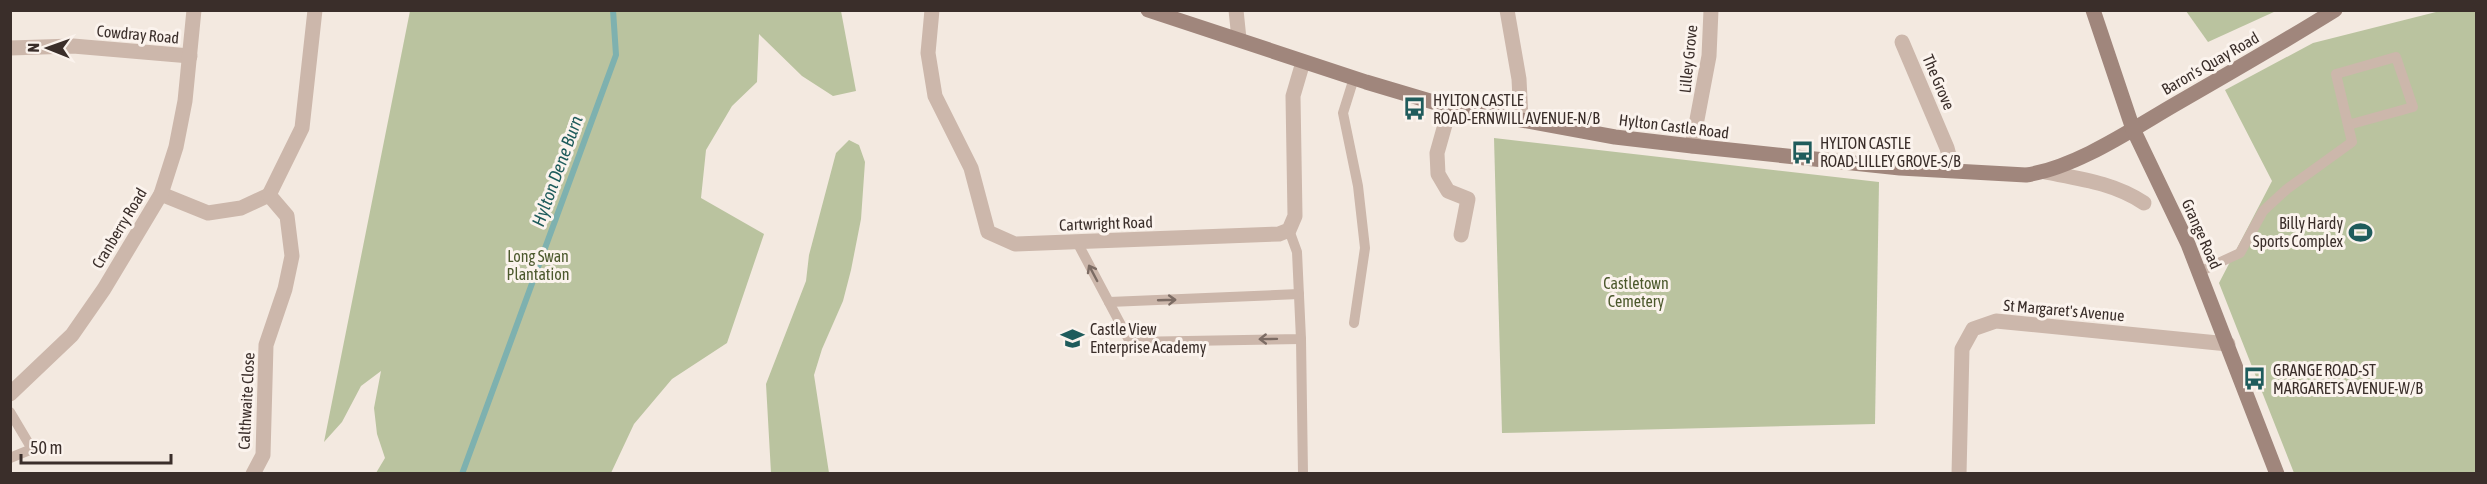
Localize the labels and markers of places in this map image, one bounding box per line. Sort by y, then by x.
place label: HYLTON CASTLE ROAD-ERNWILL AVENUE-N/B [1433,91,1600,127]
bus stop icon: HYLTON CASTLE ROAD-ERNWILL AVENUE-N/B [1402,96,1428,122]
place label: HYLTON CASTLE ROAD-LILLEY GROVE-S/B [1820,134,1961,170]
bus stop icon: HYLTON CASTLE ROAD-LILLEY GROVE-S/B [1789,139,1815,165]
place label: Billy Hardy Sports Complex [2253,214,2344,251]
sports icon: Billy Hardy Sports Complex [2348,219,2374,245]
place label: Castle View Enterprise Academy [1090,320,1207,357]
school or university icon: Castle View Enterprise Academy [1059,325,1085,351]
place label: GRANGE ROAD-ST MARGARETS AVENUE-W/B [2273,361,2423,397]
bus stop icon: GRANGE ROAD-ST MARGARETS AVENUE-W/B [2242,366,2268,392]

